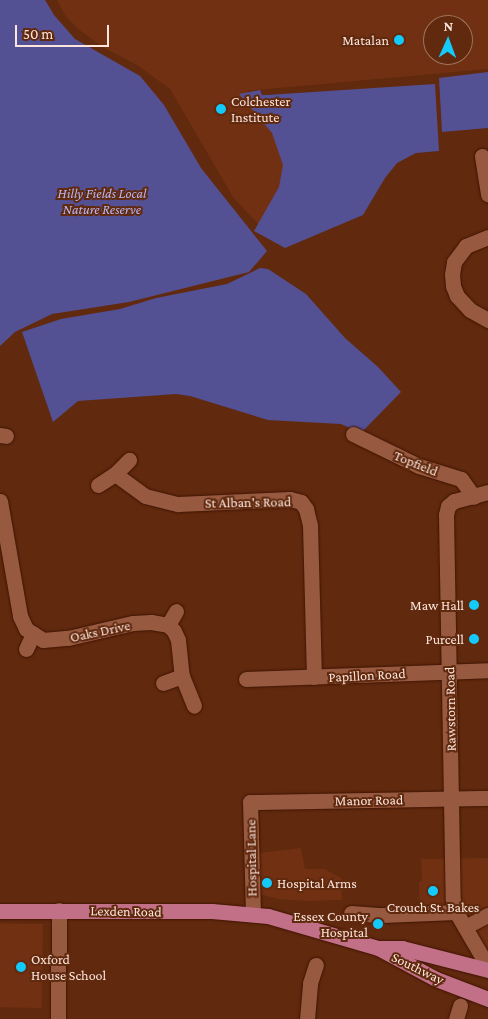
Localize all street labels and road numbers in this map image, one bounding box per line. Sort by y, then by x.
street label: Topfield [392,447,440,479]
street label: St Alban's Road [205,493,291,511]
street label: Oaks Drive [68,616,132,646]
street label: Papillon Road [328,665,406,685]
street label: Rawstorn Road [441,666,459,752]
street label: Manor Road [335,791,403,809]
street label: Hospital Lane [242,819,260,897]
street label: Lexden Road [90,902,162,920]
street label: Southway [389,948,447,988]

